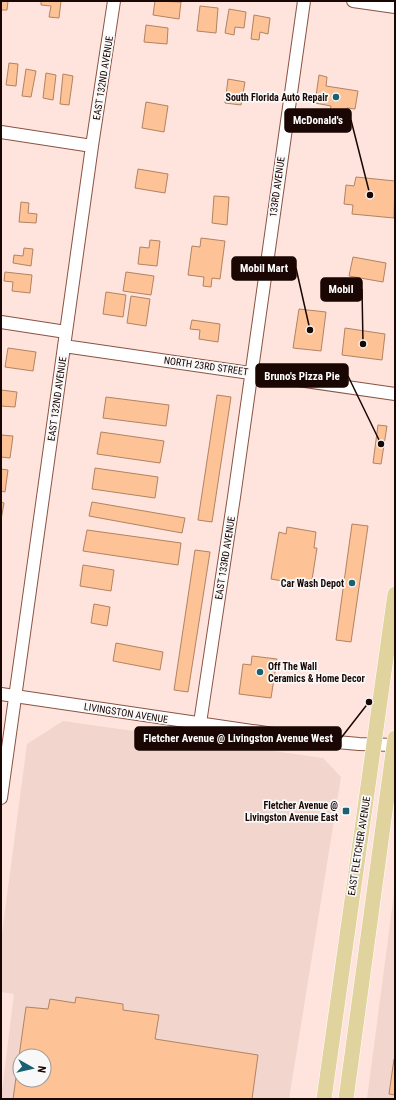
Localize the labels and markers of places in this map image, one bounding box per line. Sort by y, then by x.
place label: South Florida Auto Repair [226,92,329,103]
marker: South Florida Auto Repair [331,92,341,102]
callout: McDonald's [285,109,351,132]
callout: Mobil Mart [232,257,296,280]
callout: Mobil [321,278,362,301]
callout: Bruno's Pizza Pie [256,364,348,387]
place label: Car Wash Depot [281,578,344,589]
marker: Car Wash Depot [347,578,357,588]
place label: Off The Wall Ceramics & Home Decor [268,661,365,684]
marker: Off The Wall Ceramics & Home Decor [255,667,265,677]
callout: Fletcher Avenue @ Livingston Avenue West [135,727,341,750]
place label: Fletcher Avenue @ Livingston Avenue East [245,800,338,823]
marker: Fletcher Avenue @ Livingston Avenue East [341,806,351,816]

